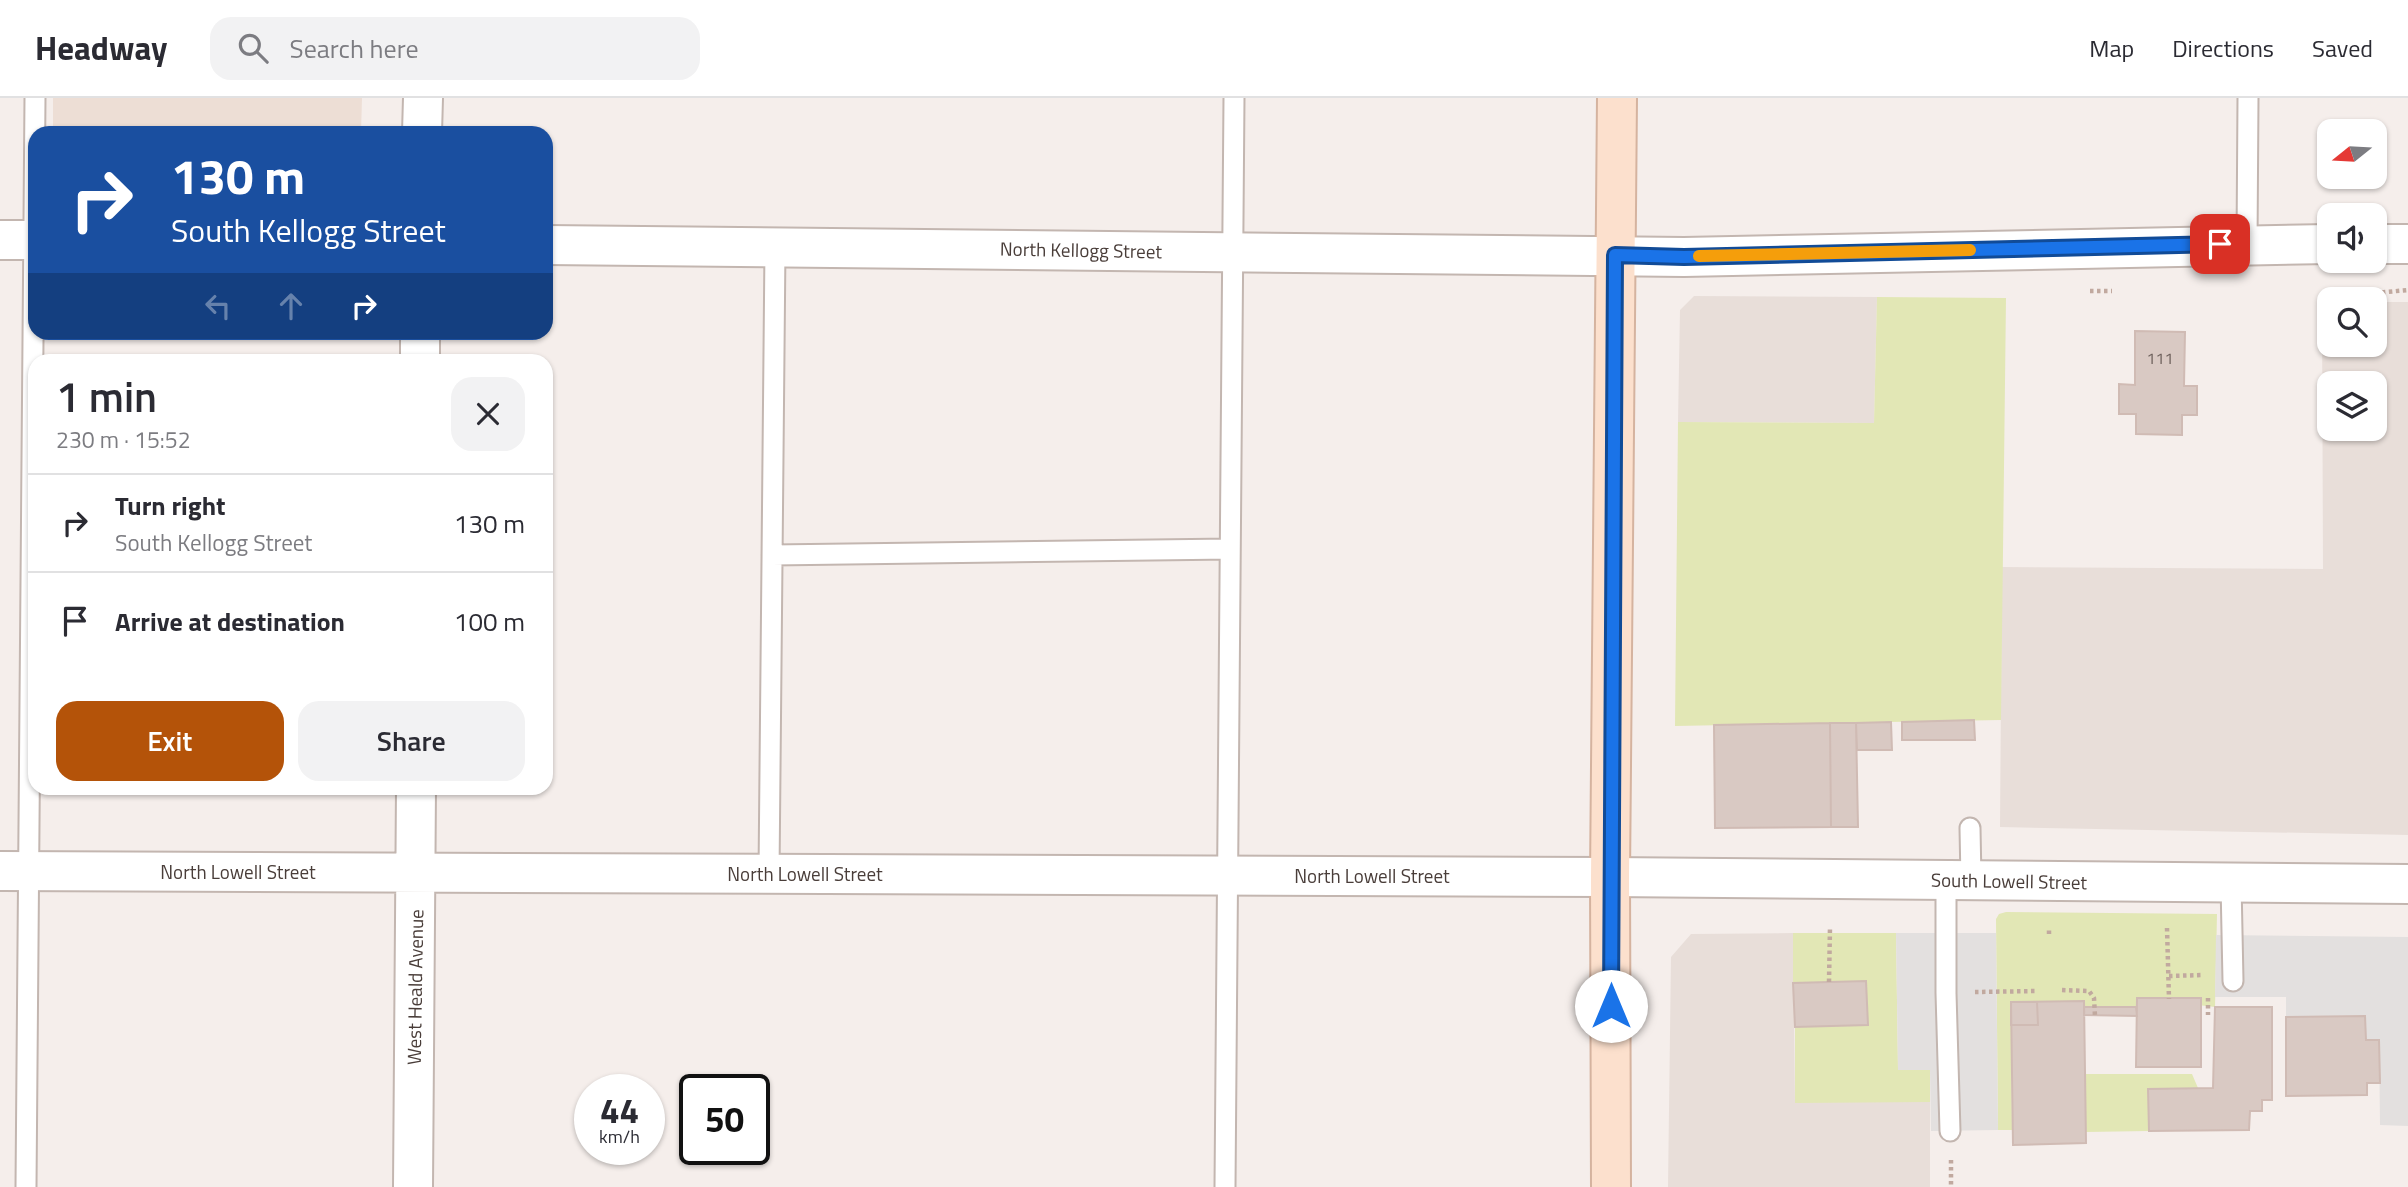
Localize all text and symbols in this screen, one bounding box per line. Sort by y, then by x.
search box [210,17,700,80]
text: Headway [35,23,168,73]
icon: search [234,29,272,67]
text: Search here [290,29,419,68]
text: Map [2089,30,2134,66]
text: Directions [2172,30,2274,66]
text: Saved [2312,30,2373,66]
north arrow [2317,119,2387,189]
map controls [2317,119,2387,441]
text: 130 m [171,138,305,213]
icon: right [56,154,147,245]
button: sound [2317,203,2387,273]
text: South Kellogg Street [171,206,446,254]
pin [2190,214,2250,274]
icon: arrive [2201,225,2239,263]
street label: North Kellogg Street [1000,234,1163,265]
icon: left [199,287,237,325]
icon: ahead [272,287,310,325]
icon: right [345,287,383,325]
button: search [2317,287,2387,357]
house number: 111 [2147,346,2173,370]
text: 1 min [56,364,157,428]
button: layers [2317,371,2387,441]
button: close [451,377,525,451]
text: 230 m · 15:52 [56,422,191,457]
text: Turn right [115,486,226,525]
icon: right [56,504,94,542]
text: 130 m [454,504,525,543]
text: South Kellogg Street [115,525,312,560]
icon: arrive [56,602,94,640]
text: Arrive at destination [115,602,345,641]
text: 100 m [454,602,525,641]
button: Exit [56,701,284,781]
button: Share [298,701,525,781]
street label: North Lowell Street [160,857,316,886]
street label: North Lowell Street [727,859,883,888]
street label: North Lowell Street [1294,861,1450,890]
street label: South Lowell Street [1931,865,2088,896]
street label: West Heald Avenue [399,909,430,1065]
position arrow [1574,969,1648,1043]
speed limit sign: 50 [679,1074,770,1165]
text: 44 [600,1083,639,1137]
text: km/h [599,1123,640,1150]

